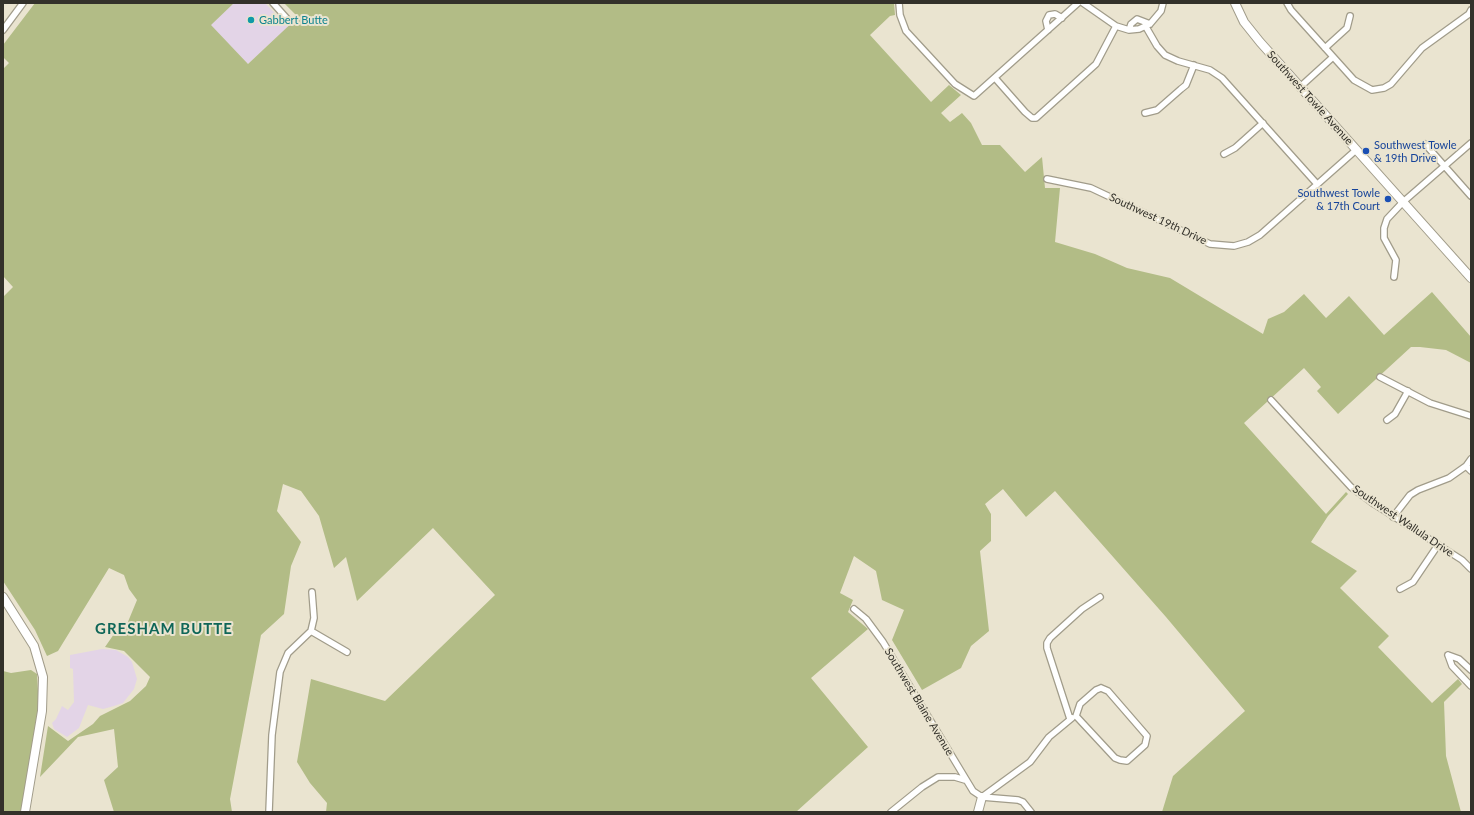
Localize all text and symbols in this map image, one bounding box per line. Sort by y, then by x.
place label: Gabbert Butte [259,13,328,27]
marker: Gabbert Butte [246,15,256,25]
street label: Southwest Towle Avenue [1264,48,1356,148]
place label: Southwest Towle & 19th Drive [1374,138,1457,164]
marker: Southwest Towle & 19th Drive [1361,146,1371,156]
place label: Southwest Towle & 17th Court [1297,186,1380,212]
street label: Southwest 19th Drive [1107,191,1209,247]
marker: Southwest Towle & 17th Court [1383,194,1393,204]
street label: Southwest Wallula Drive [1350,482,1456,560]
district label: GRESHAM BUTTE [95,620,233,638]
street label: Southwest Blaine Avenue [882,646,956,758]

